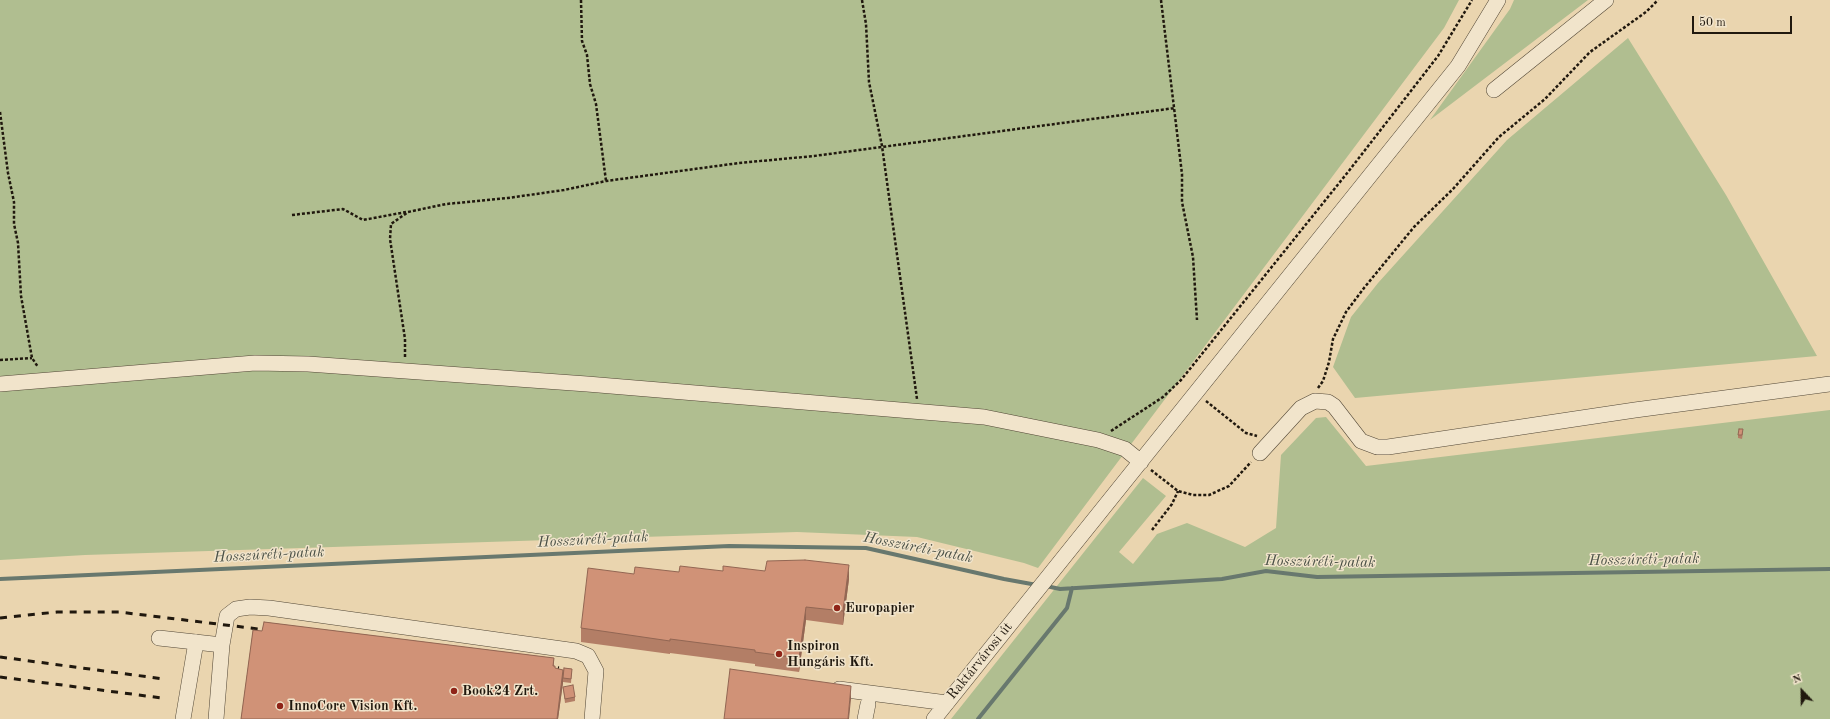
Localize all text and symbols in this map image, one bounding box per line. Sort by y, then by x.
scale bar [1694,8,1794,34]
text: 50 m [1699,17,1726,29]
water label: Hosszúréti-patak [537,528,649,552]
water label: Hosszúréti-patak [862,529,974,567]
water label: Hosszúréti-patak [213,543,325,567]
water label: Hosszúréti-patak [1588,550,1700,570]
water label: Hosszúréti-patak [1264,552,1376,572]
place label: Europapier [845,600,915,616]
marker: Europapier [832,603,842,613]
street label: Raktárvárosi út [944,619,1016,703]
place label: Inspiron Hungáris Kft. [787,638,874,670]
marker: Inspiron Hungáris Kft. [774,649,784,659]
north arrow [1782,671,1822,711]
text: N [1791,673,1803,686]
place label: Book24 Zrt. [462,683,538,699]
marker: Book24 Zrt. [449,686,459,696]
place label: InnoCore Vision Kft. [288,698,417,714]
marker: InnoCore Vision Kft. [275,701,285,711]

